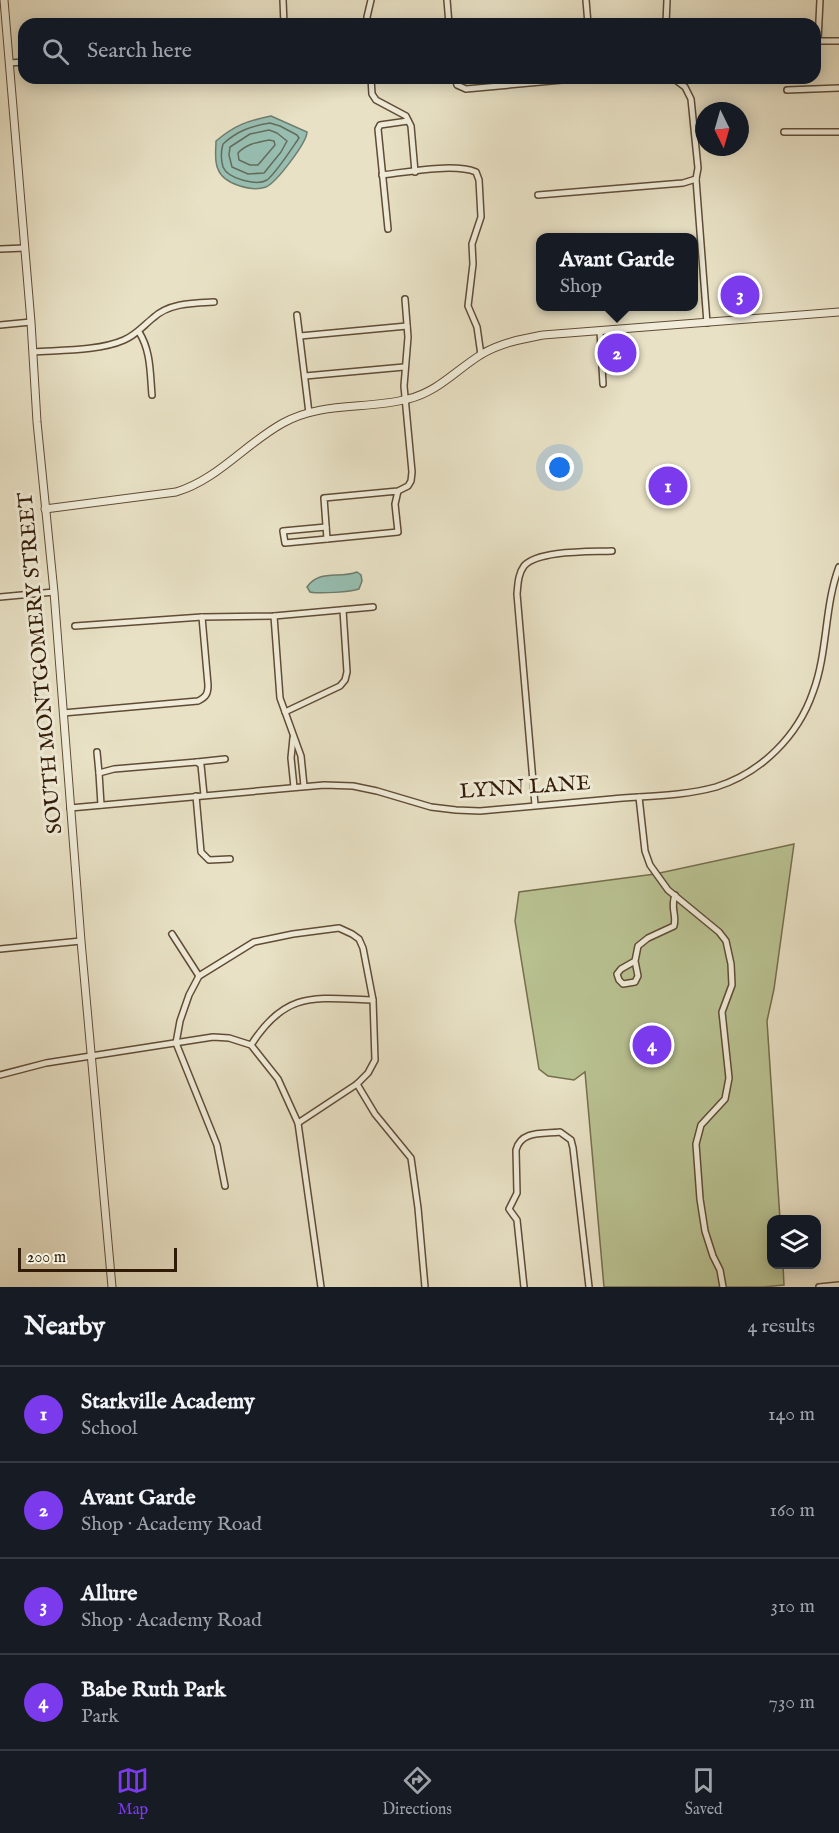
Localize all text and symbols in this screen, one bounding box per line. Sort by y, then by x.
search box [18,18,821,84]
icon: search [39,35,72,68]
text: Search here [87,37,192,65]
north arrow [695,102,749,156]
popup [536,233,698,311]
text: Avant Garde [560,246,674,274]
pin: 3 [720,272,760,318]
text: Shop [560,274,602,299]
pin: 2 [598,330,636,376]
your location [545,453,574,482]
pin: 1 [648,464,688,508]
street label: SOUTH MONTGOMERY STREET [13,490,69,835]
street label: LYNN LANE [458,770,592,806]
pin: 4 [632,1022,672,1068]
map controls [767,1215,821,1269]
button: layers [767,1215,821,1269]
scale bar [18,1245,177,1272]
text: 200 m [27,1248,66,1268]
text: Nearby [24,1310,105,1343]
text: 4 results [748,1314,815,1339]
text: Starkville Academy [81,1388,255,1416]
text: 1 [40,1402,47,1427]
text: 140 m [768,1402,815,1427]
text: School [81,1416,137,1441]
text: Avant Garde [81,1484,196,1512]
text: 2 [39,1498,48,1523]
text: 160 m [769,1498,815,1523]
text: Shop · Academy Road [81,1512,262,1537]
text: Allure [81,1580,137,1608]
text: 3 [40,1594,47,1619]
text: 310 m [771,1594,815,1619]
text: Shop · Academy Road [81,1608,262,1633]
text: Babe Ruth Park [81,1676,226,1704]
text: 4 [39,1690,48,1715]
text: 730 m [769,1690,815,1715]
text: Park [81,1704,119,1729]
tab: Map [116,1764,149,1820]
tab: Directions [382,1764,452,1820]
tab: Saved [685,1764,723,1820]

